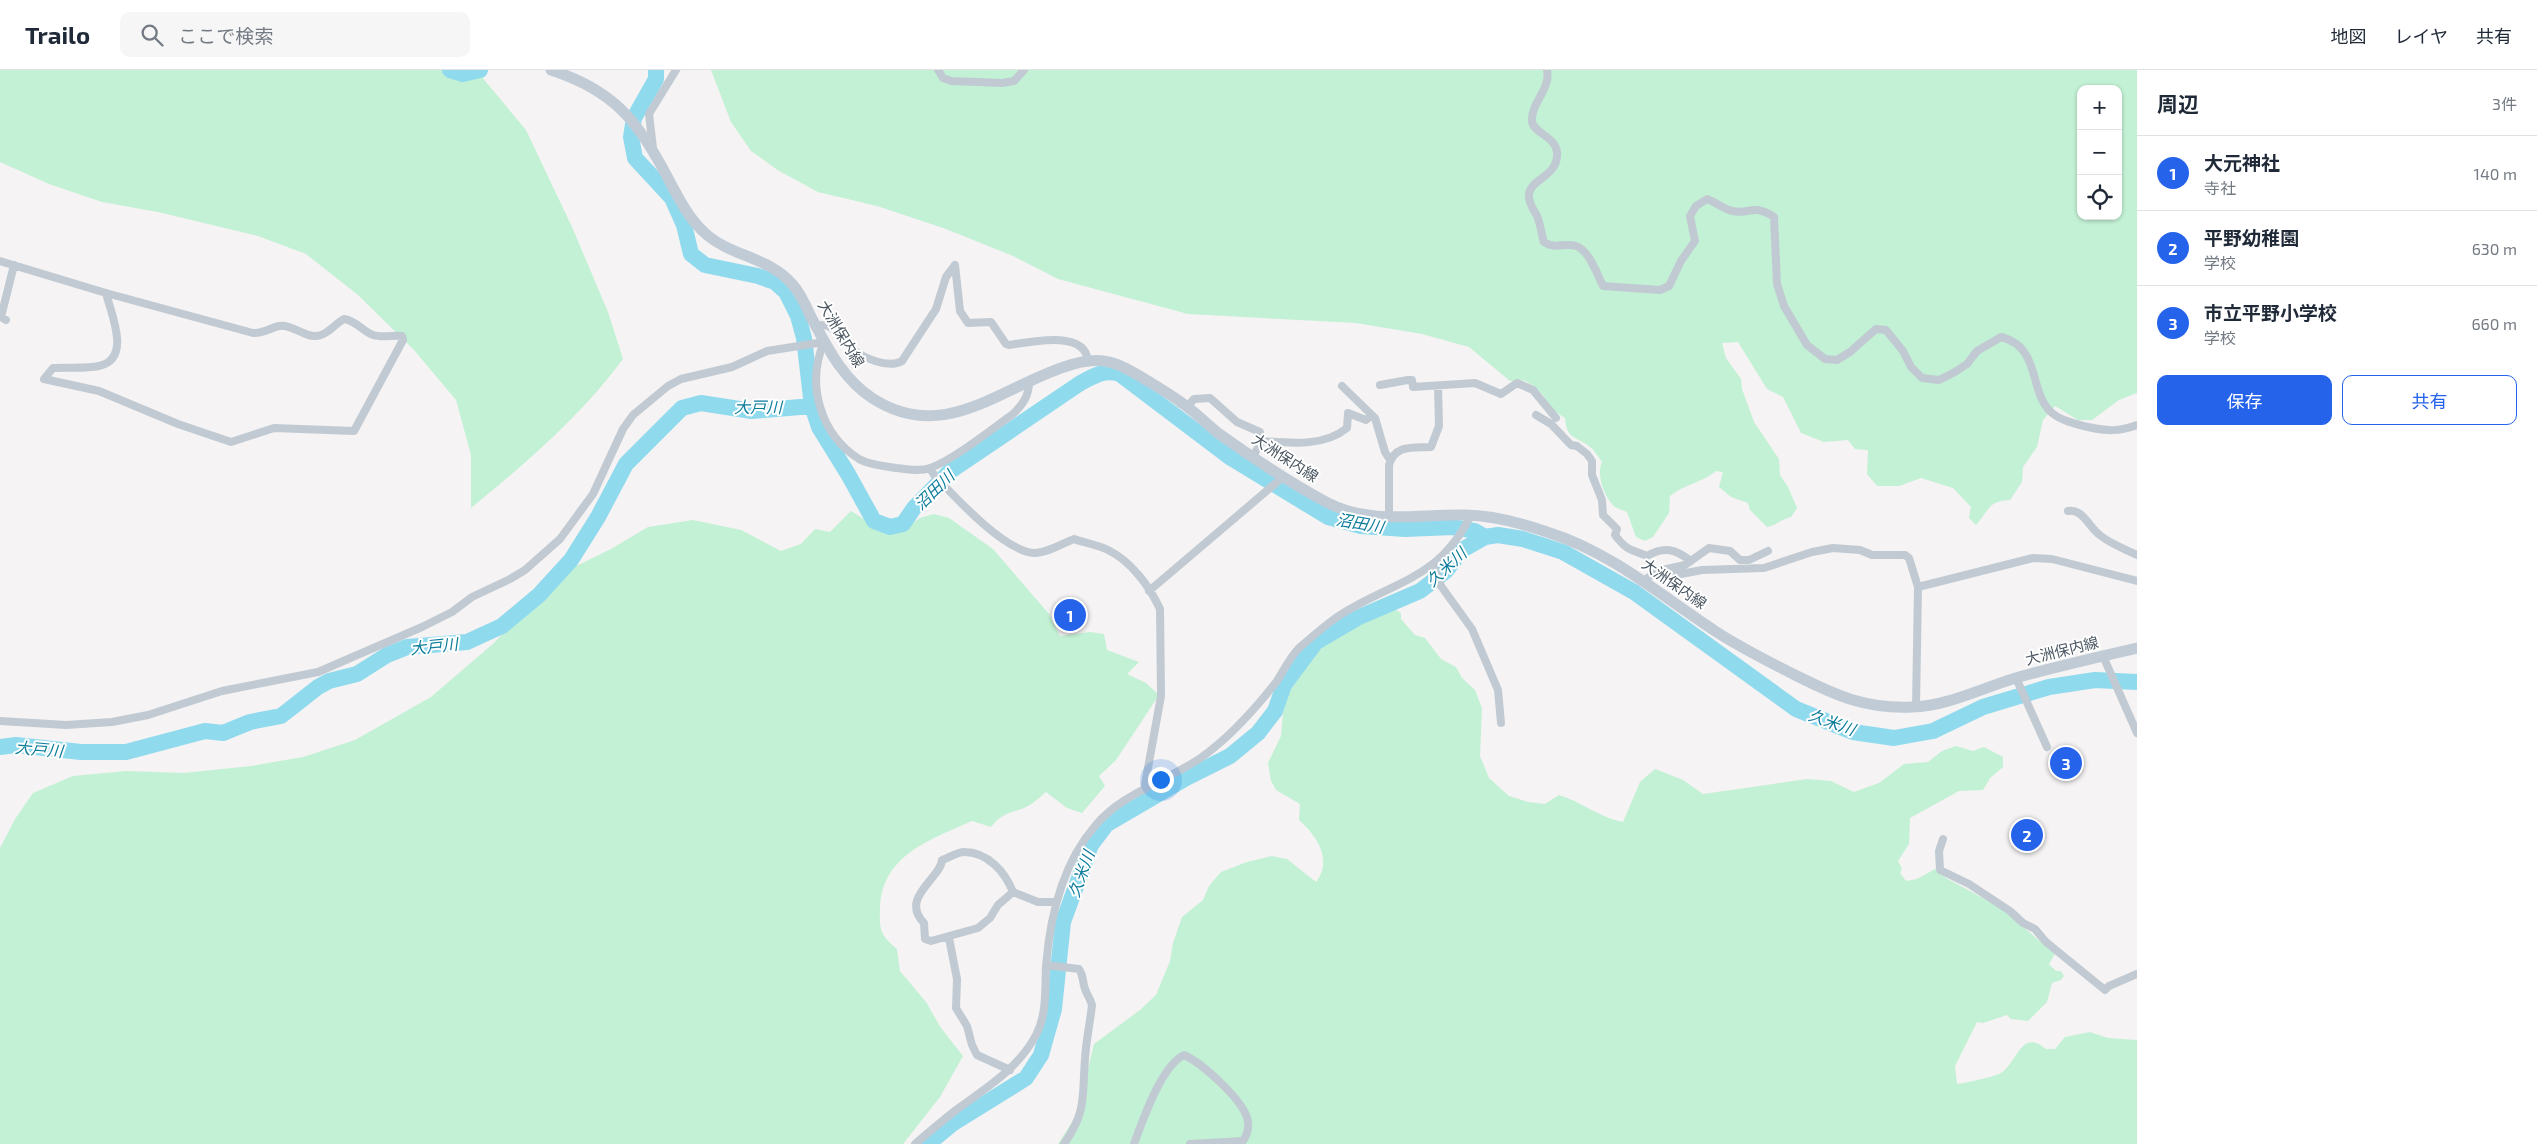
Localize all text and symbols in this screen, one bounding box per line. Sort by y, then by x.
search box [120,12,470,57]
text: Trailo [25,20,90,49]
icon: search [138,21,166,49]
text: ここで検索 [178,24,273,47]
text: 地図 [2331,25,2367,47]
text: レイヤ [2395,25,2448,47]
text: 共有 [2476,25,2512,47]
map controls [2077,85,2122,220]
button: + [2077,85,2122,130]
text: 周辺 [2157,91,2199,116]
text: 3件 [2492,94,2517,113]
button: − [2077,130,2122,175]
text: 大元神社 [2204,151,2280,174]
text: 1 [2170,164,2176,183]
text: 140 m [2474,164,2517,183]
button: locate [2077,175,2122,220]
text: 寺社 [2204,178,2236,197]
text: 平野幼稚園 [2204,226,2299,249]
text: 2 [2168,239,2178,258]
text: 630 m [2472,239,2517,258]
text: 学校 [2204,253,2236,272]
street label: 大洲保内線 [815,297,869,370]
text: 市立平野小学校 [2204,301,2337,324]
text: 3 [2168,314,2178,333]
text: 660 m [2471,314,2517,333]
text: 学校 [2204,328,2236,347]
button: 保存 [2157,375,2332,425]
button: 共有 [2342,375,2517,425]
water label: 大戸川 [734,397,784,416]
street label: 大洲保内線 [1249,429,1322,485]
water label: 沼田川 [910,465,959,513]
water label: 沼田川 [1335,509,1387,536]
water label: 久米川 [1422,542,1471,590]
street label: 大洲保内線 [1639,554,1710,612]
pin: 1 [1054,596,1086,634]
street label: 大洲保内線 [2023,632,2100,668]
water label: 大戸川 [409,633,461,657]
water label: 久米川 [1806,704,1860,739]
water label: 大戸川 [14,737,66,760]
pin: 3 [2050,744,2082,782]
your location [1148,767,1174,793]
pin: 2 [2011,816,2043,854]
water label: 久米川 [1063,846,1098,900]

